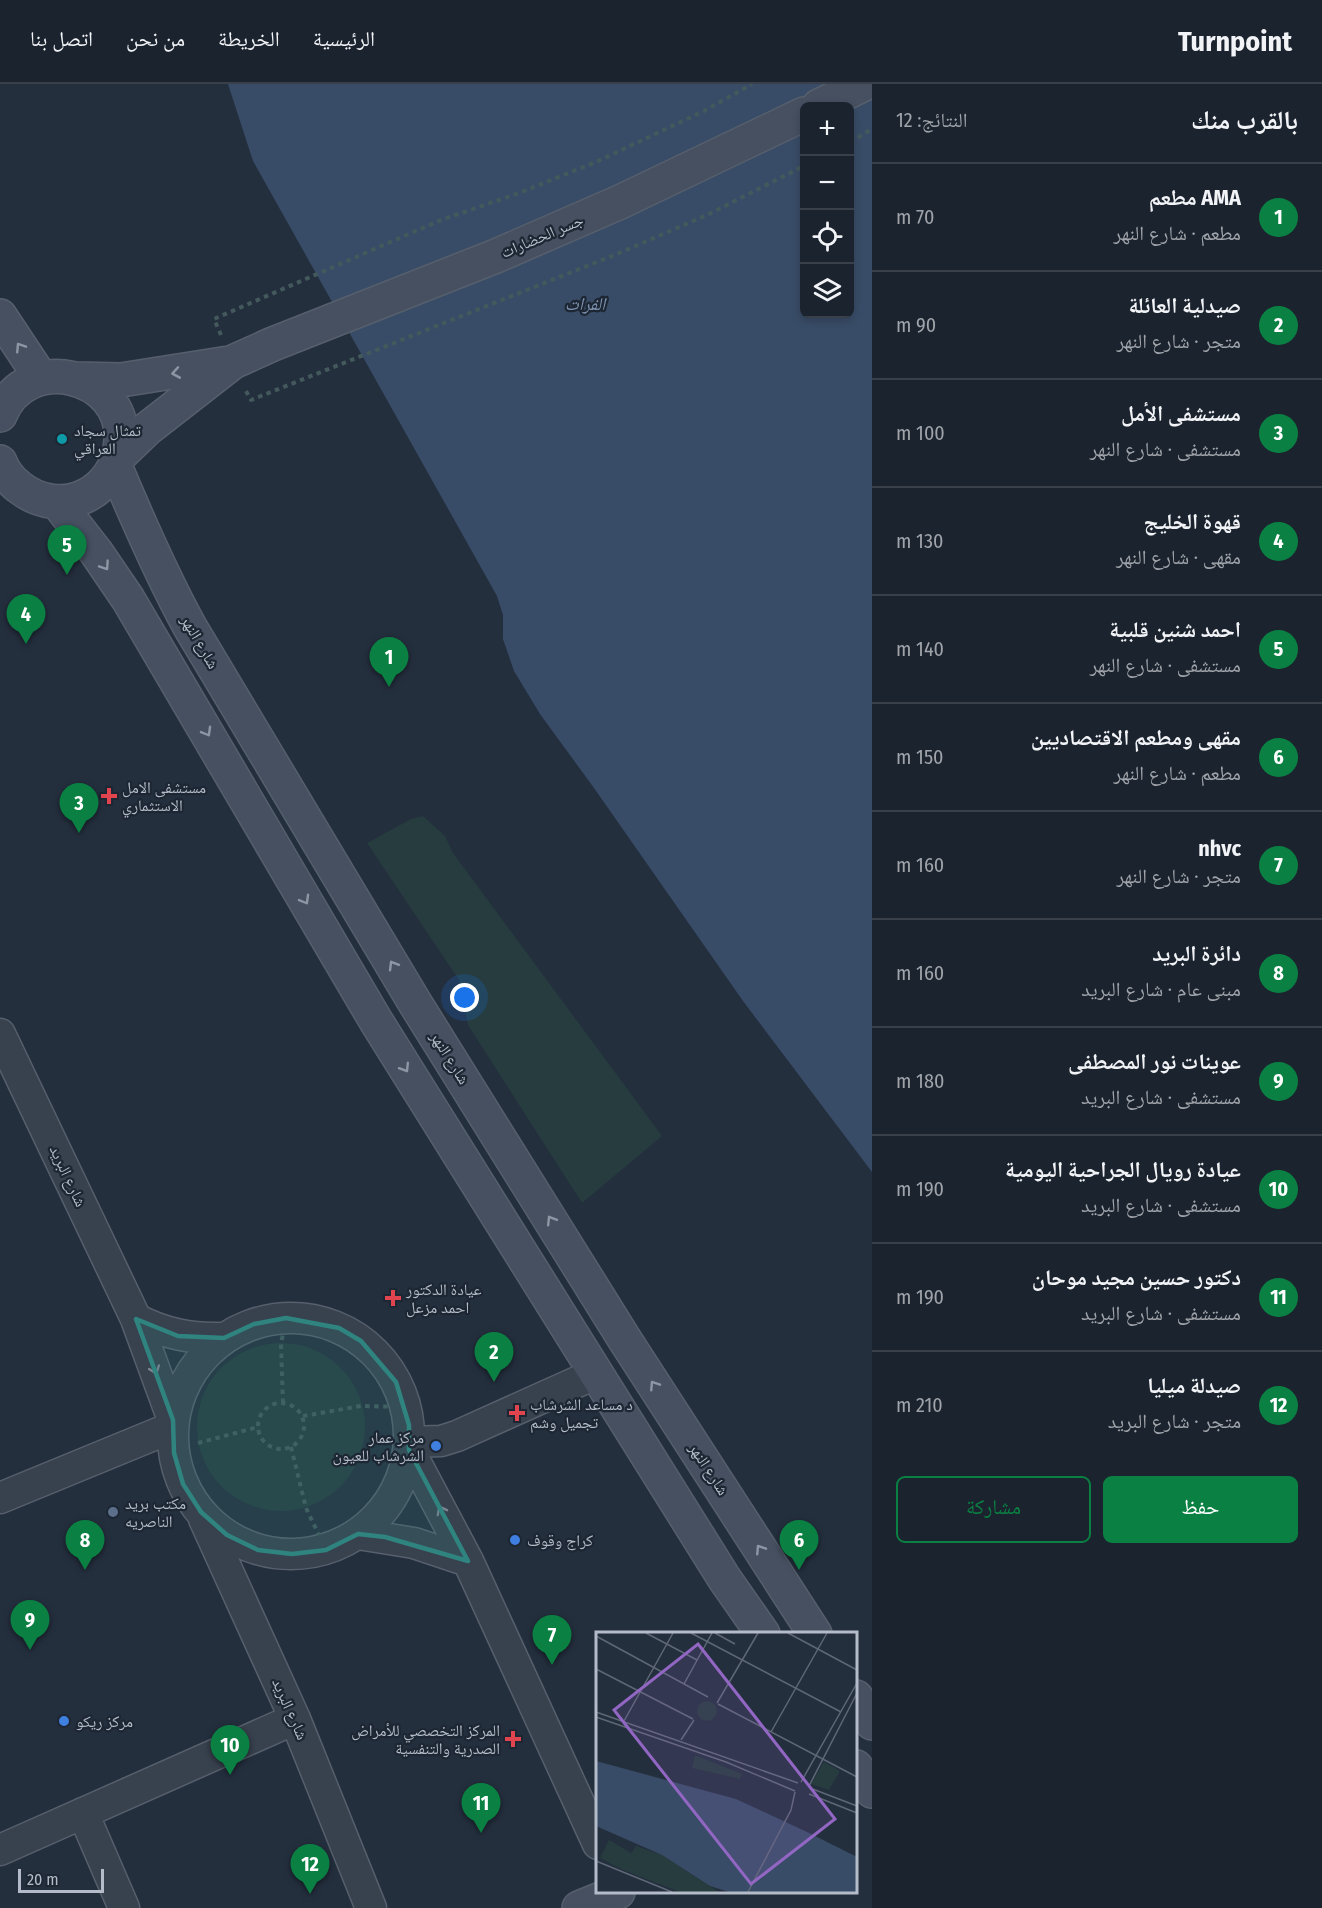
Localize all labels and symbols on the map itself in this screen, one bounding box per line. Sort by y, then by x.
street label: جسر الحضارات [498,210,586,262]
water label: الفرات [565,293,607,315]
one-way arrow [16,343,28,353]
one-way arrow [171,366,180,378]
place label: تمثال سجاد العراقي [74,421,141,461]
marker: تمثال سجاد العراقي [55,432,69,446]
pin: 5 [48,526,86,575]
one-way arrow [98,559,109,570]
pin: 4 [6,594,46,644]
street label: شارع النهر [176,611,223,673]
pin: 1 [370,638,408,687]
one-way arrow [199,726,211,736]
place label: مستشفى الامل الاستثماري [122,778,206,818]
pin: 3 [60,784,98,833]
marker: مستشفى الامل الاستثماري [100,787,118,805]
one-way arrow [298,894,310,905]
one-way arrow [388,961,400,971]
your location [450,983,479,1012]
street label: شارع النهر [425,1027,474,1088]
one-way arrow [398,1062,410,1072]
street label: شارع البريد [45,1142,90,1210]
one-way arrow [546,1216,558,1226]
place label: عيادة الدكتور احمد مزعل [405,1280,482,1318]
marker: عيادة الدكتور احمد مزعل [384,1289,402,1307]
pin: 2 [474,1332,514,1382]
one-way arrow [147,1364,160,1375]
one-way arrow [650,1381,662,1391]
place label: د مساعد الشرشاب تجميل وشم [530,1395,633,1433]
marker: د مساعد الشرشاب تجميل وشم [508,1404,526,1422]
place label: مركز عمار الشرشاب للعيون [332,1428,424,1466]
street label: شارع النهر [684,1438,733,1499]
marker: مركز عمار الشرشاب للعيون [429,1439,443,1453]
place label: مكتب بريد الناصريه [125,1494,186,1531]
marker: مكتب بريد الناصريه [106,1505,120,1519]
one-way arrow [437,1506,448,1516]
pin: 8 [66,1520,104,1570]
pin: 6 [780,1520,818,1570]
place label: كراج وقوف [527,1531,593,1551]
marker: كراج وقوف [508,1533,522,1547]
one-way arrow [756,1545,767,1556]
pin: 9 [10,1600,50,1650]
pin: 7 [532,1616,572,1665]
inset map [596,1632,857,1893]
street label: شارع البريد [267,1675,312,1743]
place label: مركز ريكو [76,1712,133,1731]
marker: مركز ريكو [57,1714,71,1728]
place label: المركز التخصصي للأمراض الصدرية والتنفسية [351,1721,500,1758]
pin: 10 [210,1726,250,1775]
marker: المركز التخصصي للأمراض الصدرية والتنفسية [504,1730,522,1748]
pin: 11 [462,1784,500,1833]
pin: 12 [290,1844,330,1894]
scale bar [18,1866,104,1894]

